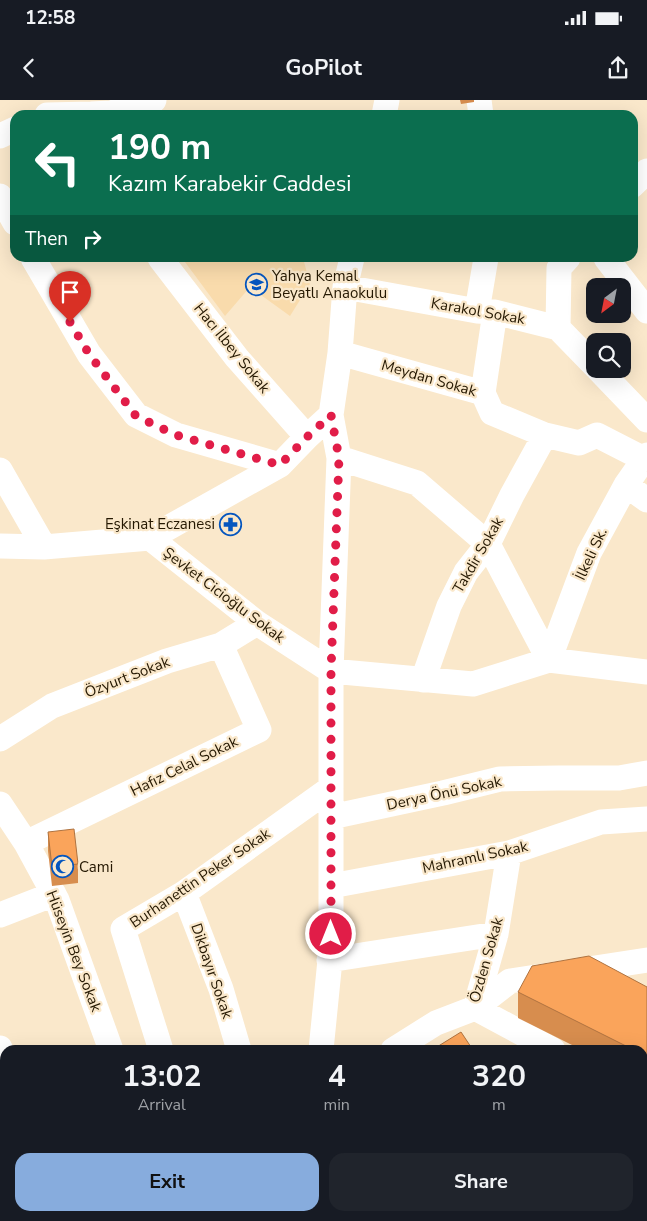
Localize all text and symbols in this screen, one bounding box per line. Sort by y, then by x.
text: 12:58 [25,5,75,31]
text: GoPilot [285,53,362,83]
icon: back [15,54,43,82]
icon: share [604,54,632,82]
text: 190 m [108,124,211,171]
icon: left [25,130,90,195]
text: Kazım Karabekir Caddesi [108,169,351,199]
icon: right [78,225,106,253]
text: Then [25,226,68,252]
place label: Yahya Kemal Beyatlı Anaokulu [271,266,387,303]
pin [49,271,91,322]
school or university icon: Yahya Kemal Beyatlı Anaokulu [244,273,268,297]
icon: arrive [56,278,84,306]
north arrow [586,278,631,322]
map controls [586,278,631,378]
street label: Karakol Sokak [430,293,527,329]
street label: Hacı İlbey Sokak [189,299,275,398]
button: search [586,333,631,378]
street label: Meydan Sokak [379,355,479,401]
pharmacy icon: Eşkinat Eczanesi [219,512,243,536]
street label: Takdir Sokak [448,513,508,597]
place label: Eşkinat Eczanesi [105,514,215,534]
street label: İlkeli Sk. [570,525,612,583]
street label: Şevket Cicioğlu Sokak [159,543,289,648]
street label: Özyurt Sokak [82,651,173,702]
street label: Hafız Celal Sokak [127,731,242,801]
street label: Derya Önü Sokak [385,771,504,815]
street label: Burhanettin Peker Sokak [126,823,274,932]
street label: Mahramlı Sokak [420,836,530,878]
mosque icon: Cami [51,855,75,879]
place label: Cami [79,857,113,877]
street label: Hüseyin Bey Sokak [42,887,107,1015]
position arrow [304,907,356,959]
street label: Özden Sokak [464,915,508,1005]
street label: Dikbayır Sokak [186,921,238,1022]
text: 13:02 [122,1056,201,1097]
text: 4 [328,1056,346,1097]
text: 320 [472,1056,526,1097]
text: Arrival [138,1094,186,1116]
text: min [323,1094,350,1116]
text: m [492,1094,506,1116]
button: Exit [15,1153,319,1211]
button: Share [329,1153,633,1211]

